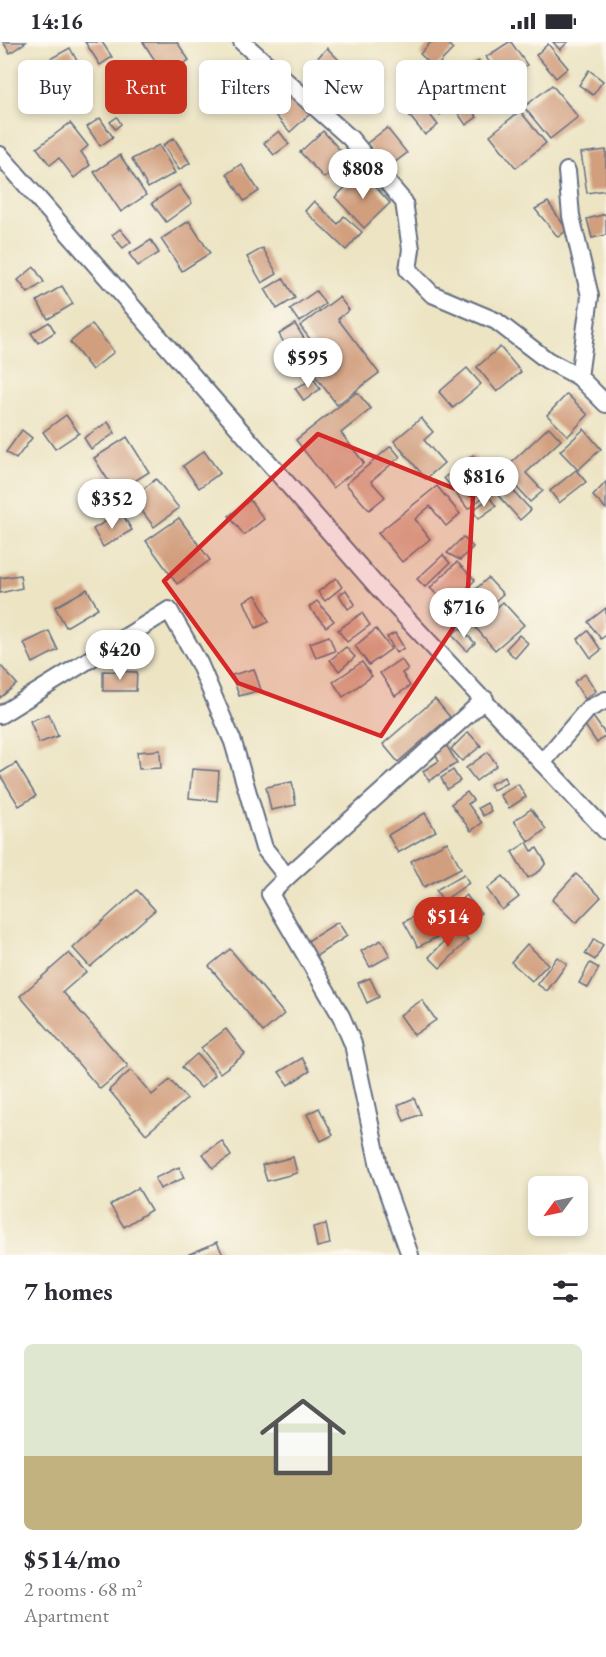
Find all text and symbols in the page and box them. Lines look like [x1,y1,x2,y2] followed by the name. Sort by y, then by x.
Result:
[30,7,83,36] text: 14:16
[18,60,93,114] chip: Buy
[105,60,187,114] chip: Rent
[199,60,291,114] chip: Filters
[303,60,384,114] chip: New
[396,60,527,114] chip: Apartment
[327,149,399,200] pin: $808
[343,155,383,181] text: $808
[272,338,344,389] pin: $595
[288,344,328,370] text: $595
[448,457,520,508] pin: $816
[464,463,504,489] text: $816
[76,479,148,530] pin: $352
[92,485,132,511] text: $352
[428,588,500,639] pin: $716
[444,594,484,620] text: $716
[84,630,156,681] pin: $420
[100,636,140,662] text: $420
[412,897,484,948] pin: $514
[428,903,468,929] text: $514
[528,1176,588,1236] north arrow
[528,1176,588,1236] map controls
[24,1274,113,1308] text: 7 homes
[549,1275,582,1308] icon: filters
[249,1383,357,1491] icon: home
[24,1542,120,1576] text: $514/mo
[24,1576,143,1602] text: 2 rooms · 68 m²
[24,1602,109,1628] text: Apartment

